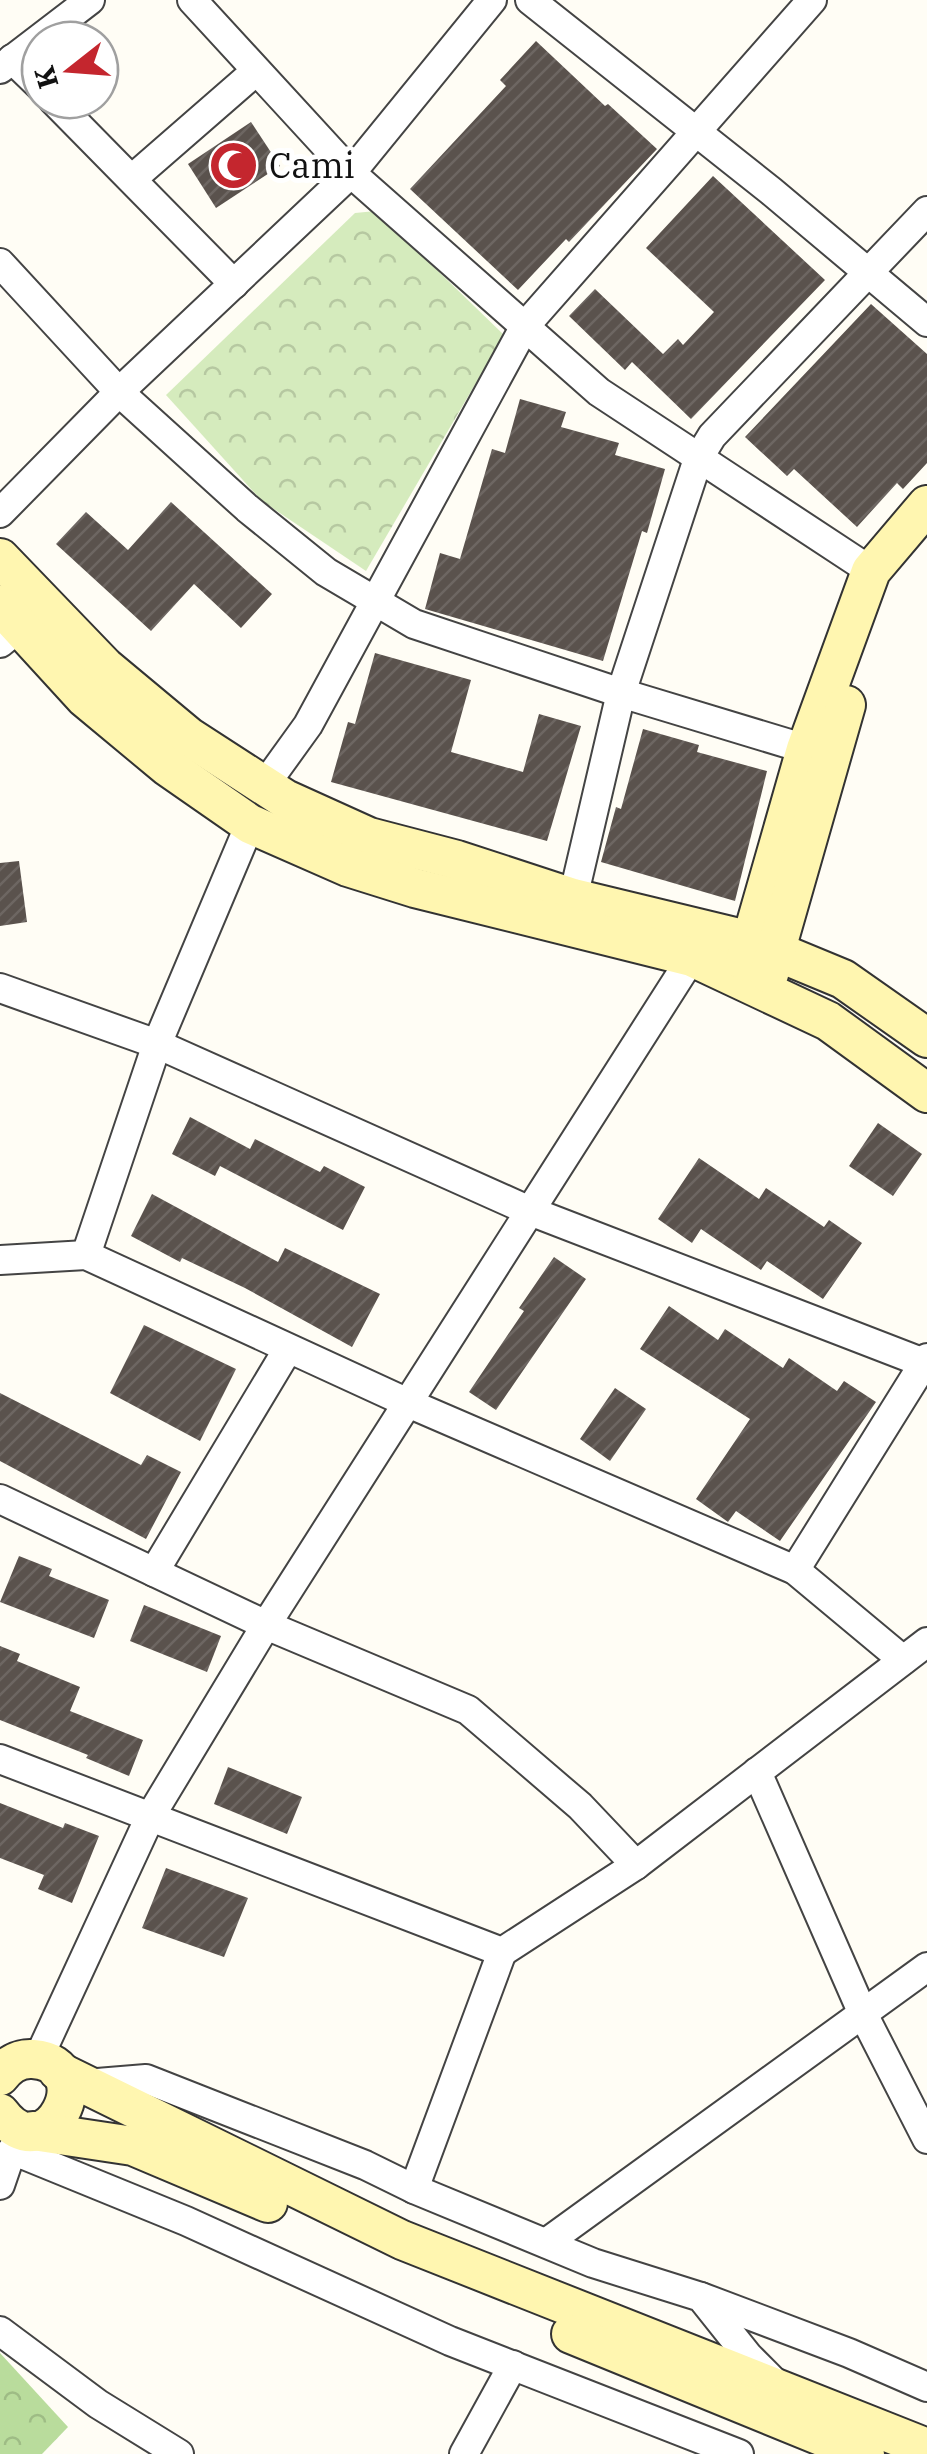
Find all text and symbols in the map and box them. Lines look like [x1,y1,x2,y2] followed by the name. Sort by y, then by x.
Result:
[20,20,120,120] north arrow
[25,61,66,93] text: K
[208,139,260,191] mosque icon: Cami
[269,142,355,188] place label: Cami

